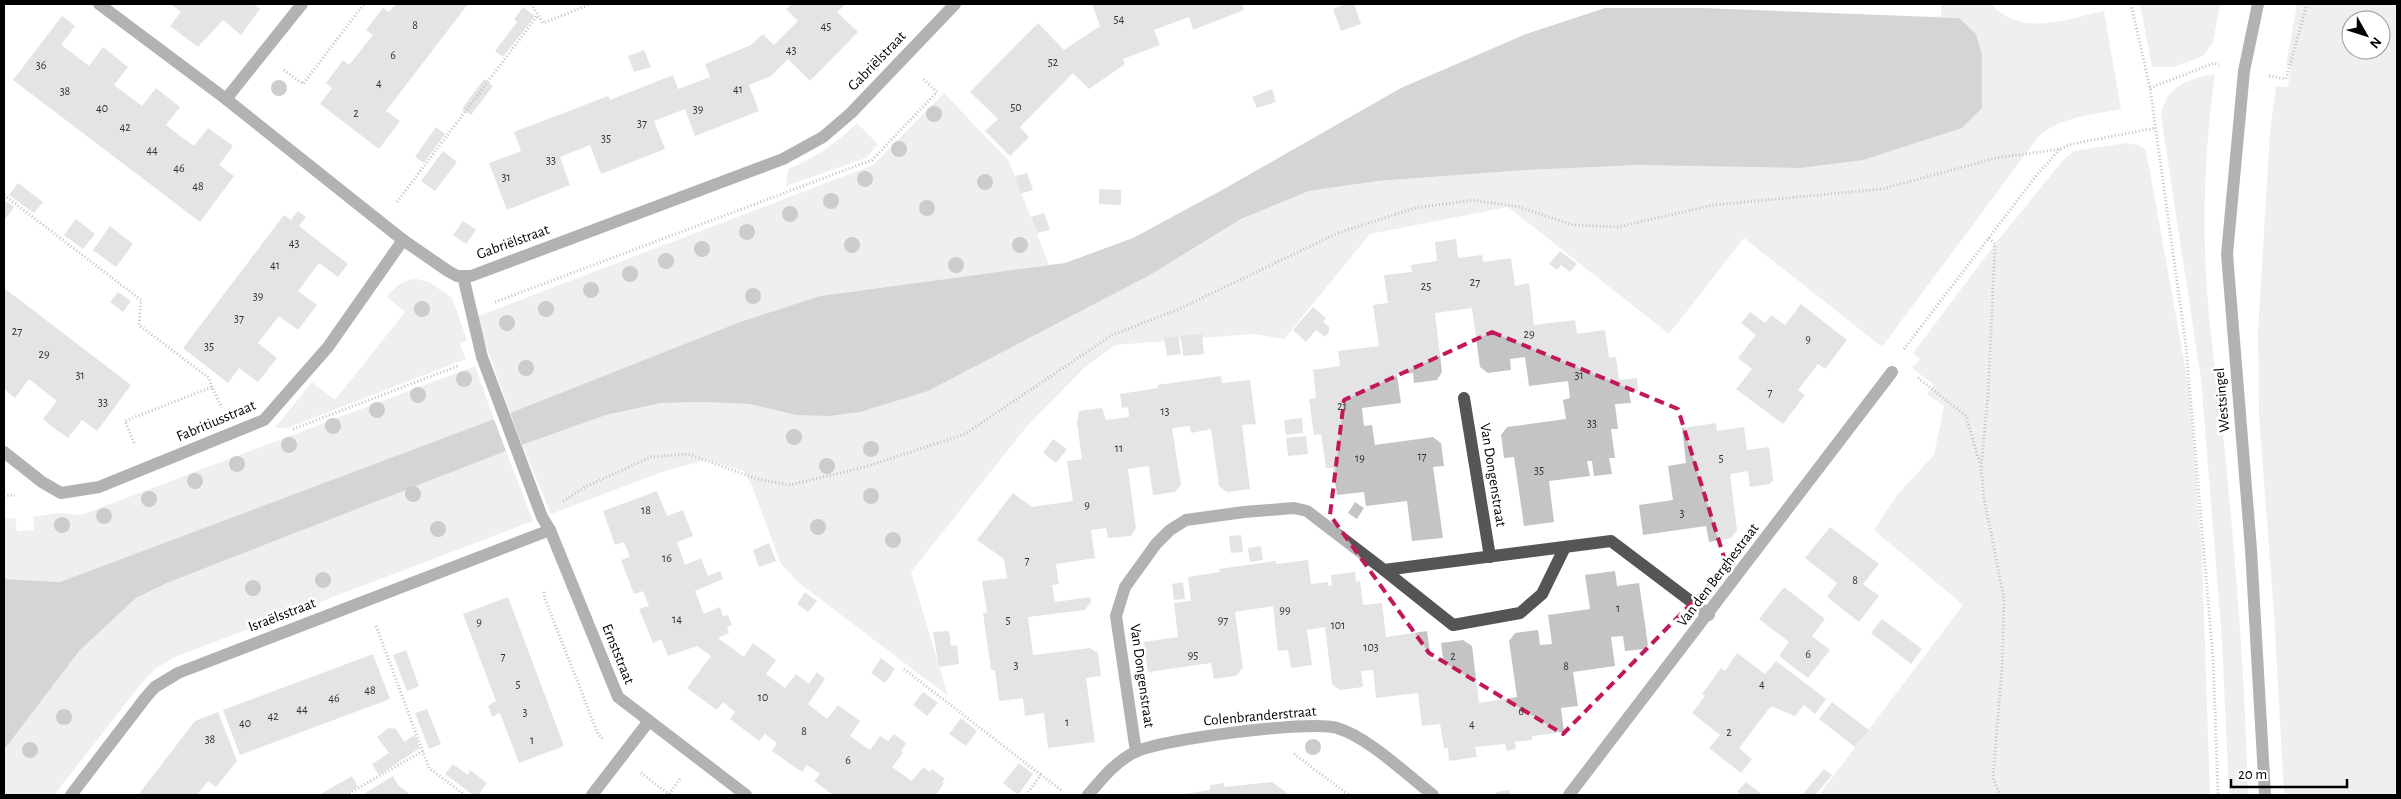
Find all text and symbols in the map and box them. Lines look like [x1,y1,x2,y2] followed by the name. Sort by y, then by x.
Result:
[2341,10,2391,60] north arrow
[1114,13,1125,25] house number: 54
[412,19,418,31] house number: 8
[821,20,831,32] house number: 45
[845,28,909,94] street label: Gabriëlstraat
[2367,34,2384,51] text: N
[786,44,796,56] house number: 43
[390,49,396,61] house number: 6
[1048,56,1059,68] house number: 52
[36,59,47,71] house number: 36
[376,77,382,89] house number: 4
[733,83,743,95] house number: 41
[60,85,71,97] house number: 38
[1010,101,1022,113] house number: 50
[96,102,108,114] house number: 40
[693,103,704,115] house number: 39
[353,107,359,119] house number: 2
[637,117,647,129] house number: 37
[119,121,131,133] house number: 42
[601,132,611,144] house number: 35
[146,144,158,156] house number: 44
[546,154,556,166] house number: 33
[173,162,185,174] house number: 46
[501,171,511,183] house number: 31
[192,180,204,192] house number: 48
[475,222,552,262] street label: Gabriëlstraat
[289,237,299,249] house number: 43
[270,259,280,271] house number: 41
[1470,276,1480,288] house number: 27
[1421,280,1431,292] house number: 25
[253,290,264,302] house number: 39
[234,312,244,324] house number: 37
[12,325,22,337] house number: 27
[1523,328,1535,340] house number: 29
[1805,333,1811,345] house number: 9
[204,340,214,352] house number: 35
[38,348,50,360] house number: 29
[2212,367,2232,433] street label: Westsingel
[75,369,85,381] house number: 31
[1574,369,1584,381] house number: 31
[1767,386,1773,398] house number: 7
[98,396,108,408] house number: 33
[174,398,258,444] street label: Fabritiusstraat
[1337,400,1347,412] house number: 21
[1160,405,1170,417] house number: 13
[1587,417,1597,429] house number: 33
[1477,422,1509,528] street label: Van Dongenstraat
[1115,442,1123,454] house number: 11
[1417,450,1427,462] house number: 17
[1355,452,1365,464] house number: 19
[1718,452,1724,464] house number: 5
[1534,464,1544,476] house number: 35
[1084,499,1090,511] house number: 9
[641,504,651,516] house number: 18
[1680,507,1685,519] house number: 3
[1674,520,1762,629] street label: Van den Berghestraat
[662,552,672,564] house number: 16
[1024,554,1030,566] house number: 7
[1852,574,1858,586] house number: 8
[246,595,318,635] street label: Israëlsstraat
[1616,602,1620,614] house number: 1
[1279,604,1291,616] house number: 99
[672,613,682,625] house number: 14
[1005,614,1011,626] house number: 5
[1218,614,1228,626] house number: 97
[476,616,482,628] house number: 9
[1331,619,1345,631] house number: 101
[599,622,637,687] street label: Ernststraat
[1127,623,1157,729] street label: Van Dongenstraat
[1363,641,1379,653] house number: 103
[1805,648,1811,660] house number: 6
[1188,649,1198,661] house number: 95
[500,650,506,662] house number: 7
[1450,650,1456,662] house number: 2
[1014,659,1019,671] house number: 3
[1563,660,1569,672] house number: 8
[515,678,521,690] house number: 5
[1759,678,1765,690] house number: 4
[364,684,376,696] house number: 48
[758,691,768,703] house number: 10
[328,692,340,704] house number: 46
[296,703,308,715] house number: 44
[1203,704,1317,728] street label: Colenbranderstraat
[1518,705,1524,717] house number: 6
[523,706,528,718] house number: 3
[267,710,279,722] house number: 42
[1065,716,1069,728] house number: 1
[239,717,251,729] house number: 40
[1469,718,1475,730] house number: 4
[801,725,807,737] house number: 8
[1726,726,1732,738] house number: 2
[205,733,216,745] house number: 38
[530,734,534,746] house number: 1
[845,754,851,766] house number: 6
[2231,756,2347,788] scale bar
[2238,767,2267,782] text: 20 m

